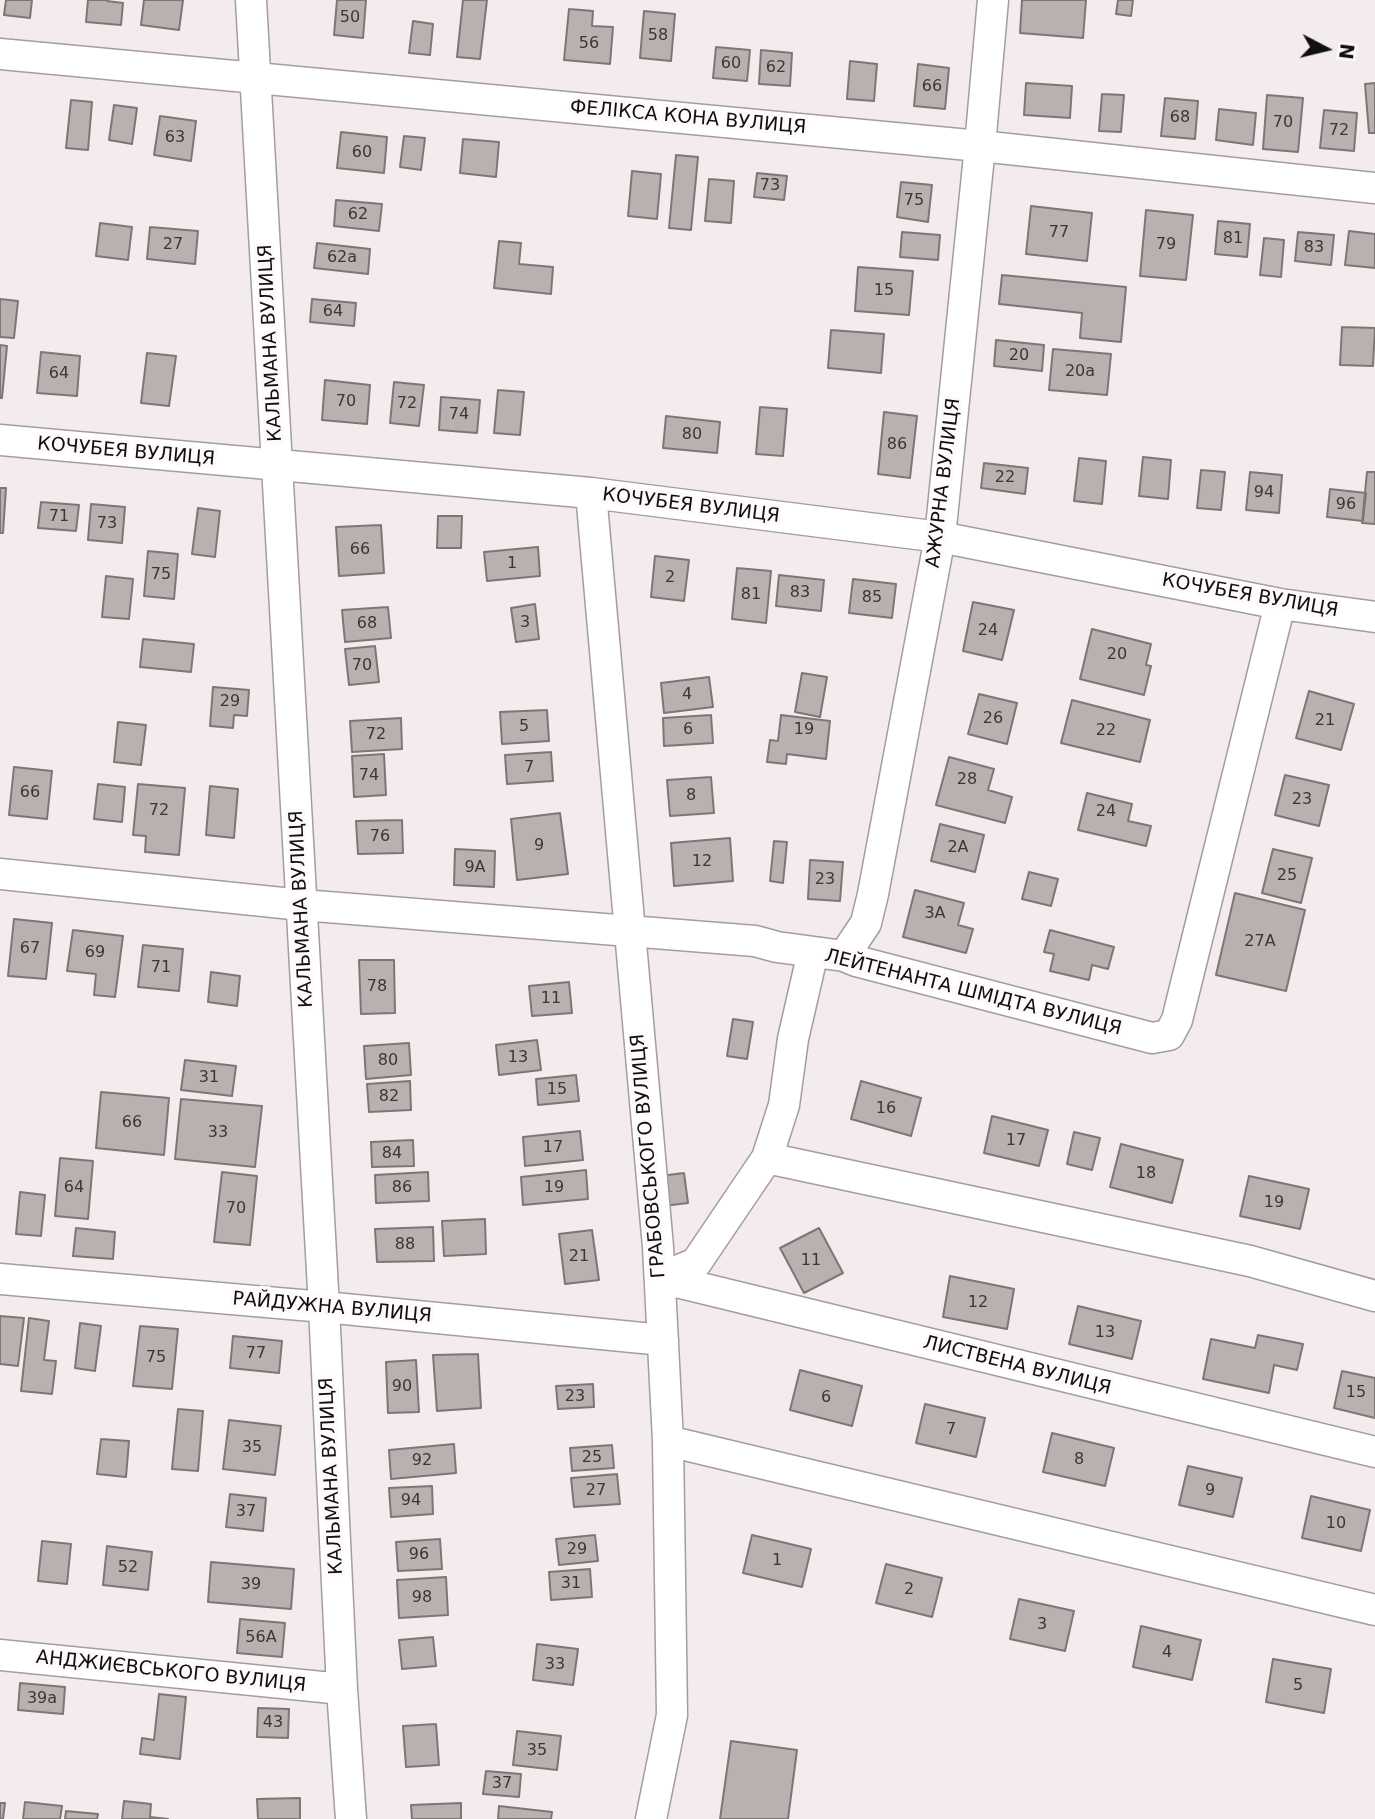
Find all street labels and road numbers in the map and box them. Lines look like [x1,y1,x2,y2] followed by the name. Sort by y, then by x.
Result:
[569,96,807,140] street label: ФЕЛІКСА КОНА ВУЛИЦЯ
[254,244,288,442] street label: КАЛЬМАНА ВУЛИЦЯ
[922,397,966,569] street label: АЖУРНА ВУЛИЦЯ
[36,433,216,471] street label: КОЧУБЕЯ ВУЛИЦЯ
[601,484,781,528] street label: КОЧУБЕЯ ВУЛИЦЯ
[1160,569,1340,623] street label: КОЧУБЕЯ ВУЛИЦЯ
[285,810,319,1008] street label: КАЛЬМАНА ВУЛИЦЯ
[822,945,1124,1041] street label: ЛЕЙТЕНАНТА ШМІДТА ВУЛИЦЯ
[627,1033,671,1279] street label: ГРАБОВСЬКОГО ВУЛИЦЯ
[231,1288,433,1328] street label: РАЙДУЖНА ВУЛИЦЯ
[921,1332,1113,1400] street label: ЛИСТВЕНА ВУЛИЦЯ
[315,1377,349,1575] street label: КАЛЬМАНА ВУЛИЦЯ
[35,1646,307,1698] street label: АНДЖИЄВСЬКОГО ВУЛИЦЯ

